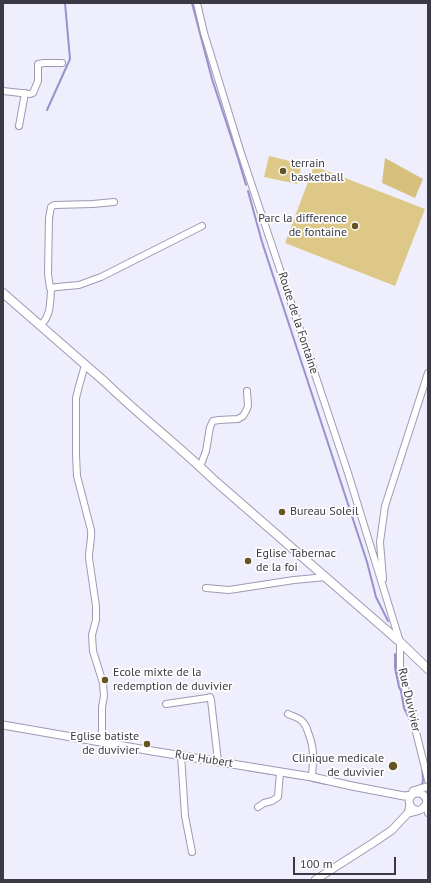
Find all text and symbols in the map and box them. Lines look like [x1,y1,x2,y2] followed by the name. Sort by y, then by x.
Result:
[291,157,344,185] place label: terrain basketball
[278,166,288,176] marker: terrain basketball
[258,212,347,240] place label: Parc la difference de fontaine
[350,221,360,231] marker: Parc la difference de fontaine
[275,270,321,376] street label: Route de la Fontaine
[290,505,358,519] place label: Bureau Soleil
[277,507,287,517] marker: Bureau Soleil
[256,547,336,575] place label: Eglise Tabernac de la foi
[243,556,253,566] marker: Eglise Tabernac de la foi
[113,666,232,694] place label: Ecole mixte de la redemption de duvivier
[395,667,423,733] street label: Rue Duvivier
[100,675,110,685] marker: Ecole mixte de la redemption de duvivier
[70,730,139,758] place label: Eglise batiste de duvivier
[142,739,152,749] marker: Eglise batiste de duvivier
[174,747,234,771] street label: Rue Hubert
[292,752,384,780] place label: Clinique medicale de duvivier
[387,760,399,772] marker: Clinique medicale de duvivier
[295,849,398,875] scale bar
[300,856,333,871] text: 100 m

